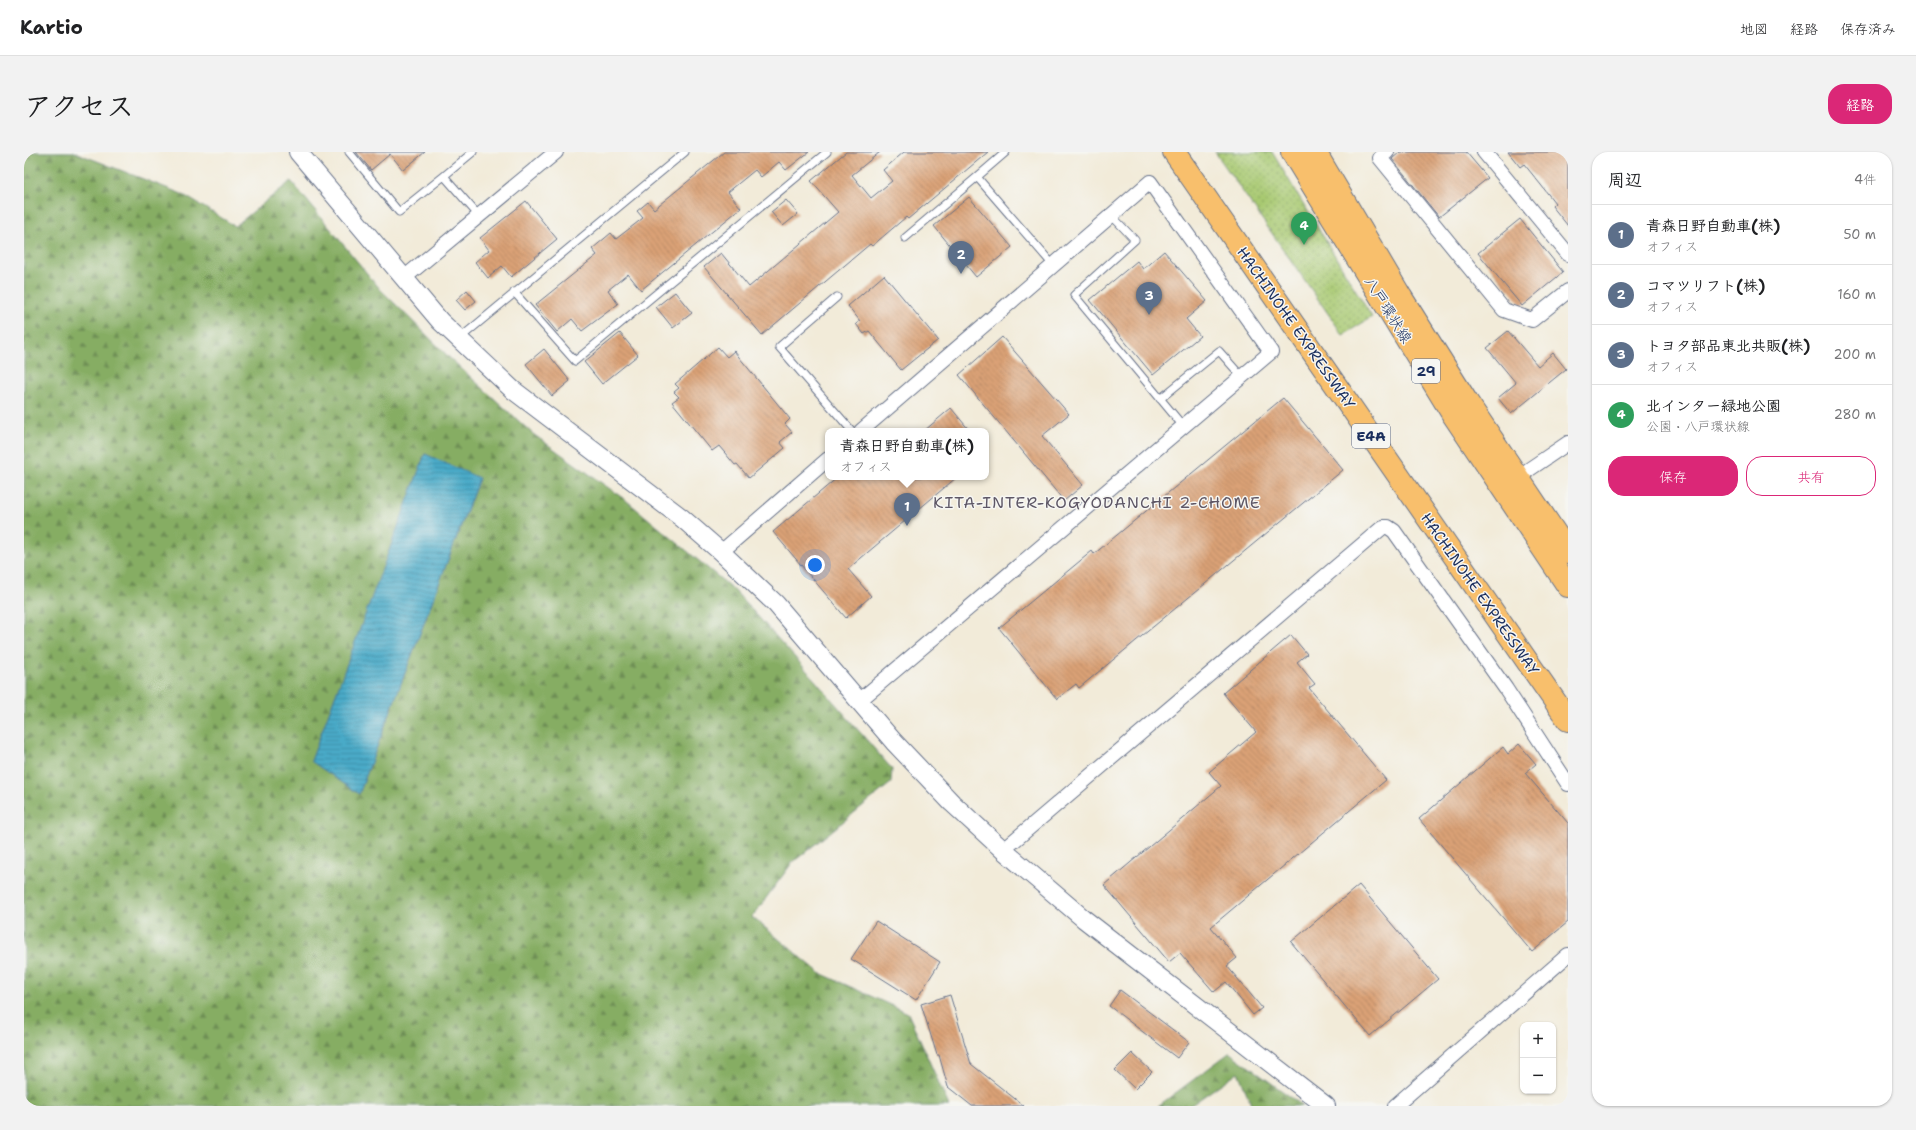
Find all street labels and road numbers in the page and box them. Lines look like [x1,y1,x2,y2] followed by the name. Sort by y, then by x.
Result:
[1232,243,1360,413] street label: HACHINOHE EXPRESSWAY
[1360,273,1416,347] street label: 八戸環状線
[1412,359,1440,383] road number: 29
[1352,424,1390,448] road number: E4A
[1416,509,1544,679] street label: HACHINOHE EXPRESSWAY

